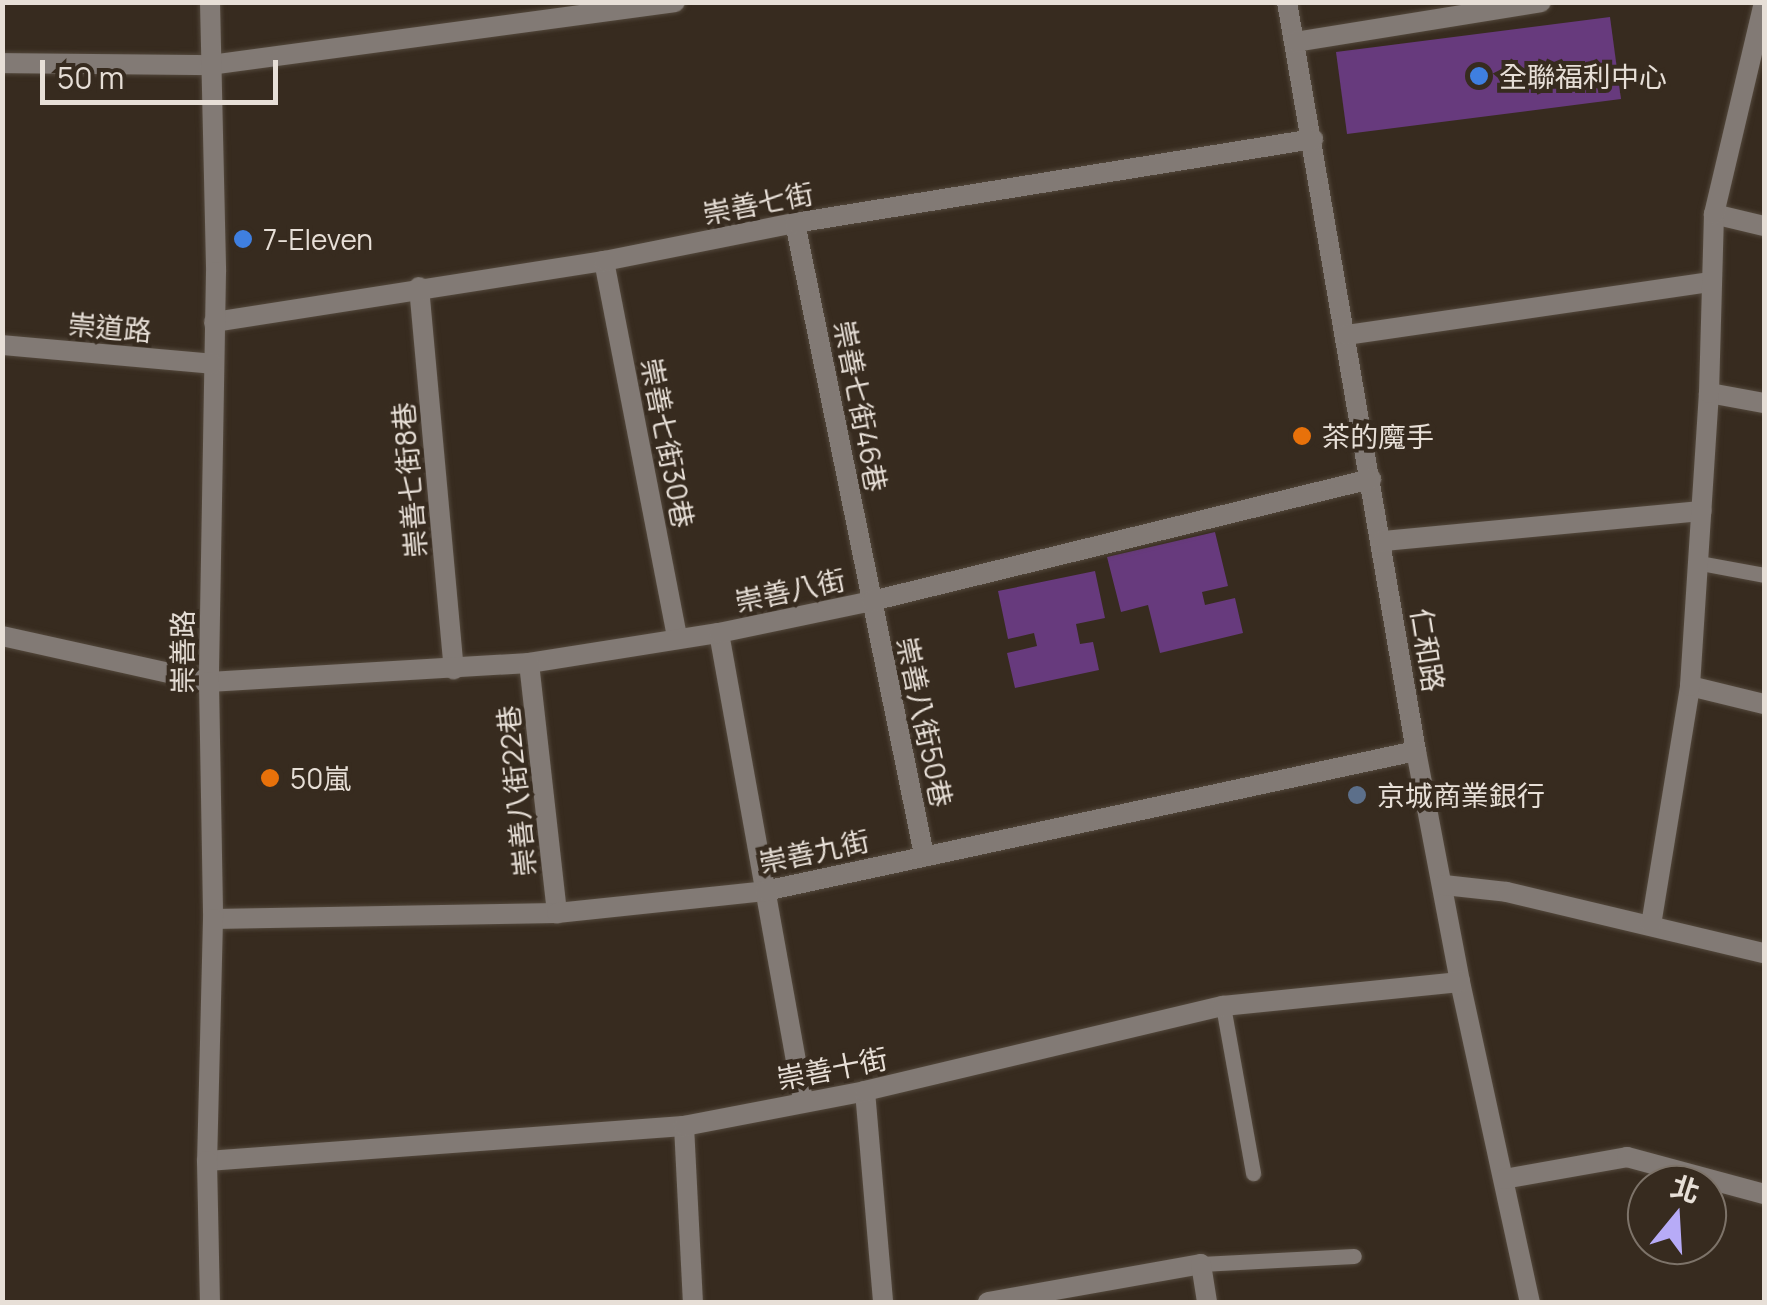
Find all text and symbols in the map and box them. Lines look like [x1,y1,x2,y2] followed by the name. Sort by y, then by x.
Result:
[45,40,282,102] scale bar
[57,57,124,98] text: 50 m
[1499,59,1667,93] place label: 全聯福利中心
[1468,65,1490,87] marker: 全聯福利中心
[700,176,816,230] street label: 崇善七街
[263,222,373,256] place label: 7-Eleven
[232,228,254,250] marker: 7-Eleven
[67,307,153,347] street label: 崇道路
[828,317,894,495] street label: 崇善七街46巷
[635,355,701,531] street label: 崇善七街30巷
[385,401,433,559] street label: 崇善七街8巷
[1322,419,1434,453] place label: 茶的魔手
[1291,425,1313,447] marker: 茶的魔手
[732,562,848,618] street label: 崇善八街
[1405,606,1451,694] street label: 仁和路
[165,610,199,694] street label: 崇善路
[891,634,959,810] street label: 崇善八街50巷
[490,704,542,878] street label: 崇善八街22巷
[290,761,351,795] place label: 50嵐
[259,767,281,789] marker: 50嵐
[1377,778,1545,812] place label: 京城商業銀行
[1346,784,1368,806] marker: 京城商業銀行
[756,823,872,879] street label: 崇善九街
[774,1041,890,1095] street label: 崇善十街
[1627,1165,1727,1265] north arrow
[1666,1166,1705,1211] text: 北

